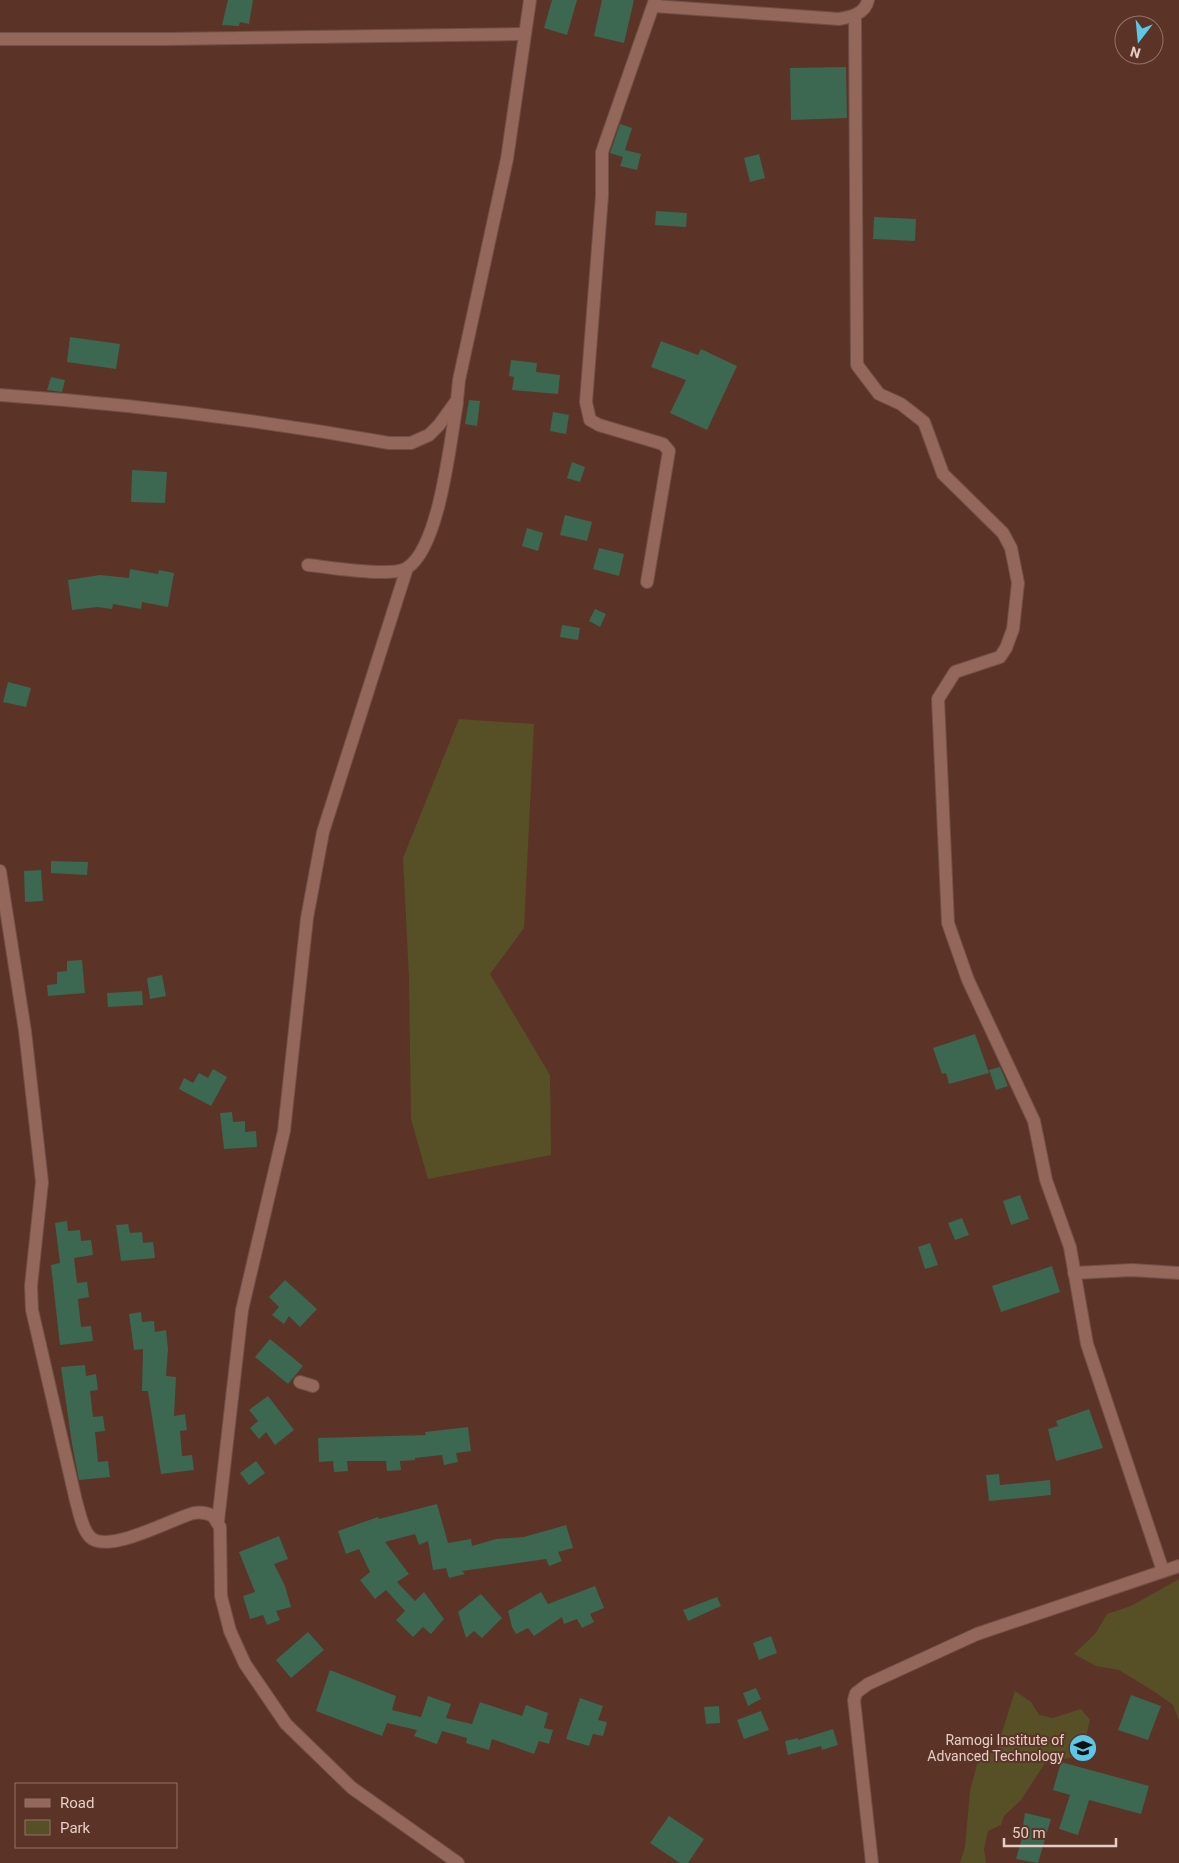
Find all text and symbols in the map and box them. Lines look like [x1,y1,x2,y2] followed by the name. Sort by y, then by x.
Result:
[1114,15,1164,65] north arrow
[1128,43,1142,62] text: N
[927,1732,1064,1764] place label: Ramogi Institute of Advanced Technology
[1068,1733,1098,1763] school or university icon: Ramogi Institute of Advanced Technology
[15,1783,178,1848] legend
[60,1794,94,1812] text: Road
[1004,1816,1116,1848] scale bar
[60,1819,91,1837] text: Park
[1012,1824,1046,1842] text: 50 m

